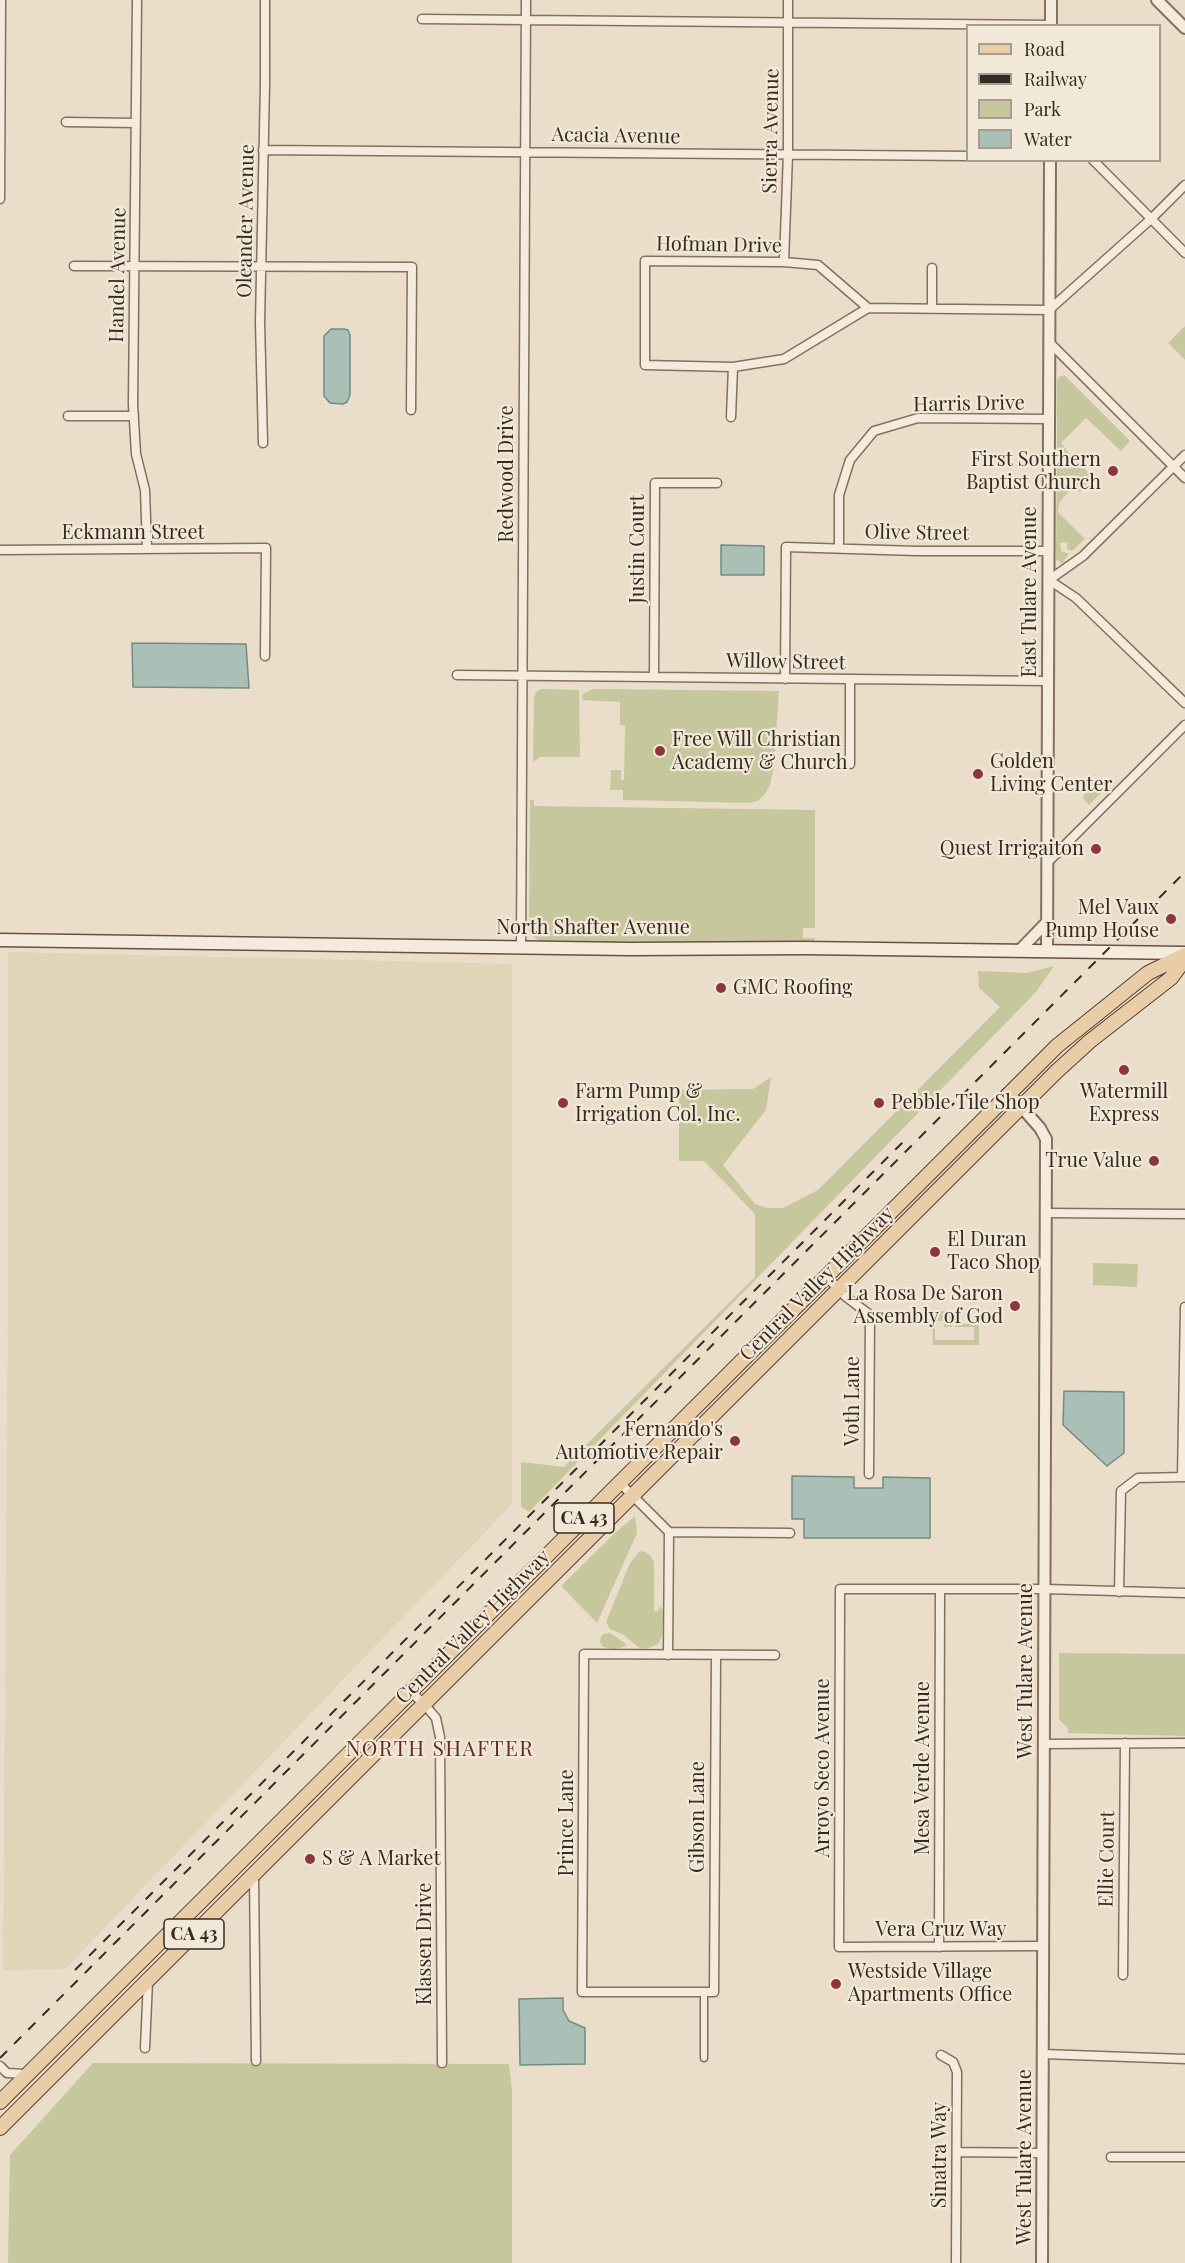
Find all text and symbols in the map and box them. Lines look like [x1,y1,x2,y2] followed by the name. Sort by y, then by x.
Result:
[966,24,1161,162] legend
[1024,37,1065,61] text: Road
[1024,67,1087,91] text: Railway
[758,68,784,194] street label: Sierra Avenue
[1024,97,1061,121] text: Park
[551,123,681,149] street label: Acacia Avenue
[1024,127,1072,151] text: Water
[233,144,259,298] street label: Oleander Avenue
[105,207,131,343] street label: Handel Avenue
[656,232,782,258] street label: Hofman Drive
[913,391,1025,417] street label: Harris Drive
[495,405,519,543] street label: Redwood Drive
[966,448,1101,495] place label: First Southern Baptist Church
[1106,464,1120,478] marker: First Southern Baptist Church
[626,495,650,603] street label: Justin Court
[1018,506,1042,678] street label: East Tulare Avenue
[864,520,970,546] street label: Olive Street
[61,521,205,545] street label: Eckmann Street
[726,649,846,675] street label: Willow Street
[672,728,847,775] place label: Free Will Christian Academy & Church
[653,744,667,758] marker: Free Will Christian Academy & Church
[990,750,1112,797] place label: Golden Living Center
[971,767,985,781] marker: Golden Living Center
[940,837,1084,861] place label: Quest Irrigaiton
[1089,842,1103,856] marker: Quest Irrigaiton
[1045,896,1159,943] place label: Mel Vaux Pump House
[1164,912,1178,926] marker: Mel Vaux Pump House
[496,916,690,940] street label: North Shafter Avenue
[733,976,853,1000] place label: GMC Roofing
[714,981,728,995] marker: GMC Roofing
[1117,1063,1131,1077] marker: Watermill Express
[575,1080,740,1127] place label: Farm Pump & Irrigation Col, Inc.
[1080,1080,1168,1127] place label: Watermill Express
[891,1091,1040,1115] place label: Pebble Tile Shop
[556,1096,570,1110] marker: Farm Pump & Irrigation Col, Inc.
[872,1096,886,1110] marker: Pebble Tile Shop
[1045,1149,1142,1173] place label: True Value
[1147,1154,1161,1168] marker: True Value
[735,1202,899,1366] street label: Central Valley Highway
[947,1228,1040,1275] place label: El Duran Taco Shop
[928,1245,942,1259] marker: El Duran Taco Shop
[847,1282,1003,1329] place label: La Rosa De Saron Assembly of God
[1008,1299,1022,1313] marker: La Rosa De Saron Assembly of God
[841,1356,865,1446] street label: Voth Lane
[556,1418,723,1465] place label: Fernando's Automotive Repair
[728,1434,742,1448] marker: Fernando's Automotive Repair
[554,1503,614,1533] road number: CA 43
[391,1545,555,1709] street label: Central Valley Highway
[1014,1583,1038,1759] street label: West Tulare Avenue
[811,1678,835,1858] street label: Arroyo Seco Avenue
[911,1681,935,1855] street label: Mesa Verde Avenue
[346,1736,534,1762] district label: NORTH SHAFTER
[686,1761,710,1873] street label: Gibson Lane
[555,1770,579,1876] street label: Prince Lane
[1094,1810,1120,1908] street label: Ellie Court
[322,1847,440,1871] place label: S & A Market
[303,1852,317,1866] marker: S & A Market
[413,1883,437,2005] street label: Klassen Drive
[875,1918,1007,1942] street label: Vera Cruz Way
[164,1919,224,1949] road number: CA 43
[848,1960,1012,2007] place label: Westside Village Apartments Office
[829,1977,843,1991] marker: Westside Village Apartments Office
[1013,2069,1037,2245] street label: West Tulare Avenue
[928,2102,952,2208] street label: Sinatra Way

